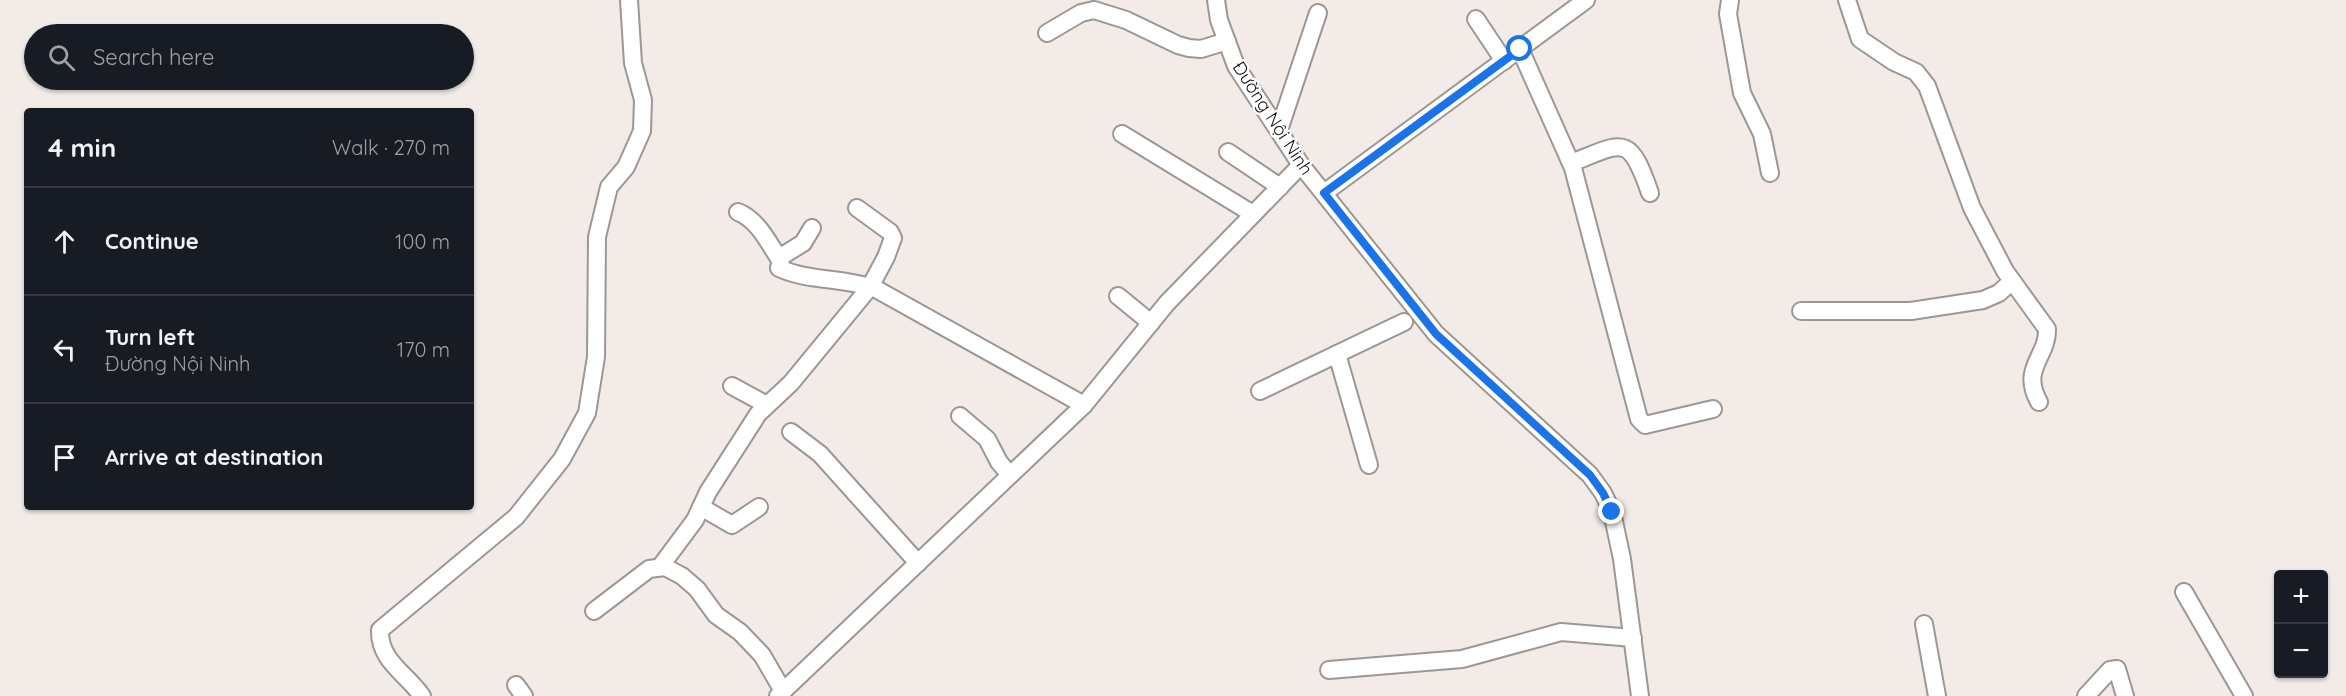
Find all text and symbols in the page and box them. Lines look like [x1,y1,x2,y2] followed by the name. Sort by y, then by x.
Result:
[24,24,474,90] search box
[1506,35,1532,61] route start
[45,41,78,74] icon: search
[93,43,214,71] text: Search here
[1228,57,1318,179] street label: Đường Nội Ninh
[48,131,116,164] text: 4 min
[332,135,450,160] text: Walk · 270 m
[48,225,81,258] icon: ahead
[105,227,199,255] text: Continue
[395,229,450,254] text: 100 m
[105,323,195,351] text: Turn left
[48,333,81,366] icon: left
[397,337,450,362] text: 170 m
[105,351,250,376] text: Đường Nội Ninh
[48,441,81,474] icon: arrive
[105,443,323,471] text: Arrive at destination
[1598,498,1624,524] route end
[2274,570,2328,678] map controls
[2274,570,2328,624] button: +
[2274,624,2328,678] button: −

